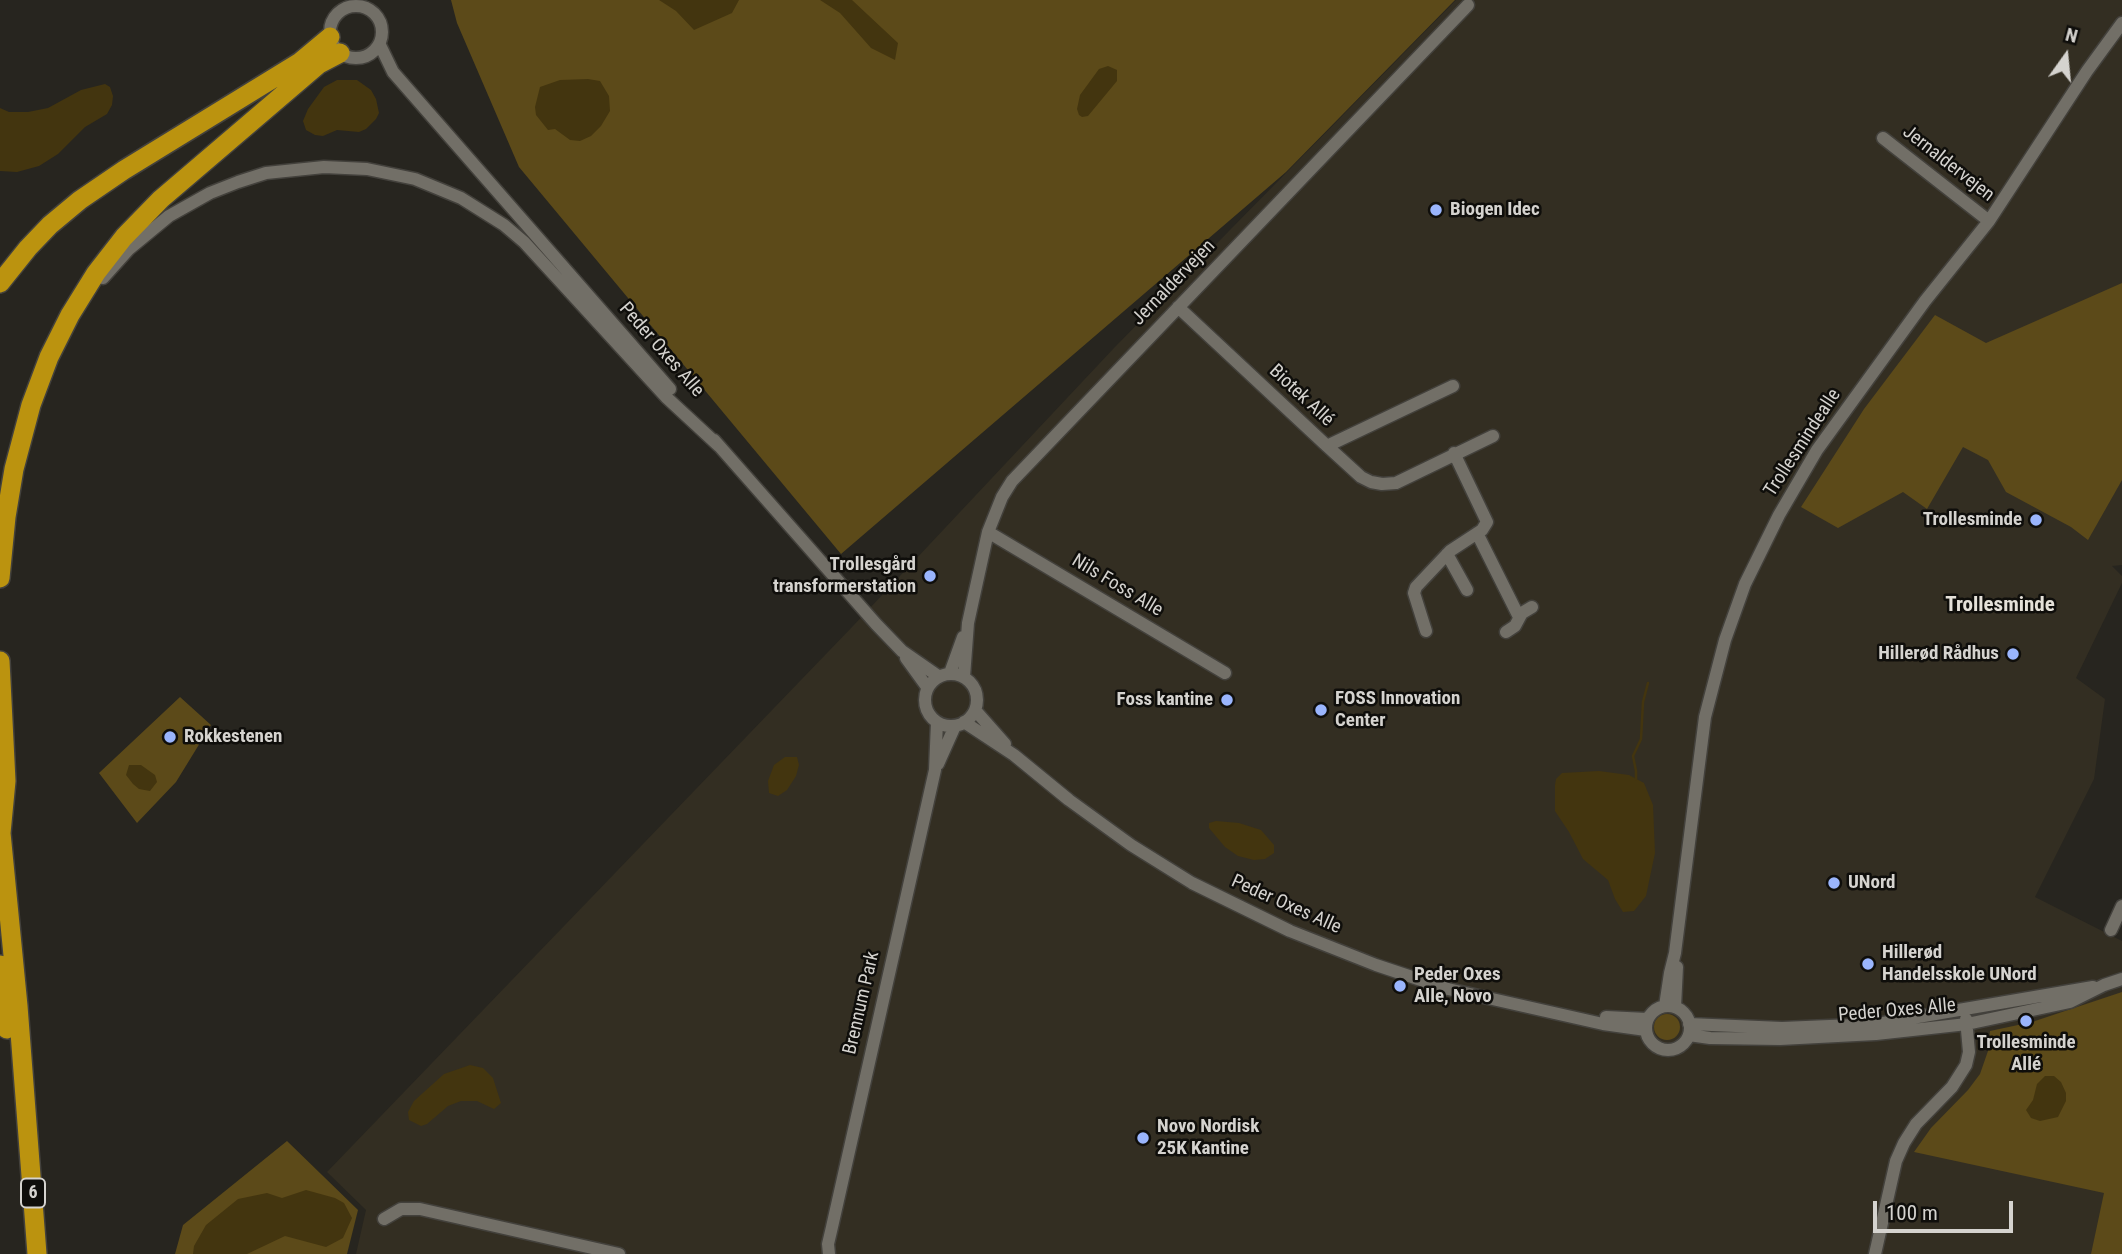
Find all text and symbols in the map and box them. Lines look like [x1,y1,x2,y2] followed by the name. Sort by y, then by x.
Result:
[2031,21,2101,91] north arrow
[2063,23,2080,48] text: N
[1898,121,1998,207] street label: Jernaldervejen
[1450,199,1540,221] place label: Biogen Idec
[1428,202,1444,218] marker: Biogen Idec
[1128,235,1220,331] street label: Jernaldervejen
[614,298,708,402] street label: Peder Oxes Alle
[1264,360,1338,432] street label: Biotek Allé
[1760,385,1846,501] street label: Trollesmindealle
[1923,509,2022,531] place label: Trollesminde
[2028,512,2044,528] marker: Trollesminde
[1067,550,1167,622] street label: Nils Foss Alle
[773,554,916,598] place label: Trollesgård transformerstation
[922,568,938,584] marker: Trollesgård transformerstation
[1945,593,2055,619] district label: Trollesminde
[1878,643,1999,665] place label: Hillerød Rådhus
[2005,646,2021,662] marker: Hillerød Rådhus
[1335,688,1460,732] place label: FOSS Innovation Center
[1117,689,1213,711] place label: Foss kantine
[1219,692,1235,708] marker: Foss kantine
[1313,702,1329,718] marker: FOSS Innovation Center
[184,726,282,748] place label: Rokkestenen
[162,729,178,745] marker: Rokkestenen
[1228,871,1344,939] street label: Peder Oxes Alle
[1848,872,1895,894] place label: UNord
[1826,875,1842,891] marker: UNord
[1882,942,2037,986] place label: Hillerød Handelsskole UNord
[839,949,885,1057] street label: Brennum Park
[1860,956,1876,972] marker: Hillerød Handelsskole UNord
[1414,964,1501,1008] place label: Peder Oxes Alle, Novo
[1392,978,1408,994] marker: Peder Oxes Alle, Novo
[1837,995,1957,1027] street label: Peder Oxes Alle
[2018,1013,2034,1029] marker: Trollesminde Allé
[1976,1032,2076,1076] place label: Trollesminde Allé
[1157,1116,1259,1160] place label: Novo Nordisk 25K Kantine
[1135,1130,1151,1146] marker: Novo Nordisk 25K Kantine
[21,1178,45,1208] road number: 6
[1877,1188,2017,1232] scale bar
[1886,1201,1938,1225] text: 100 m

